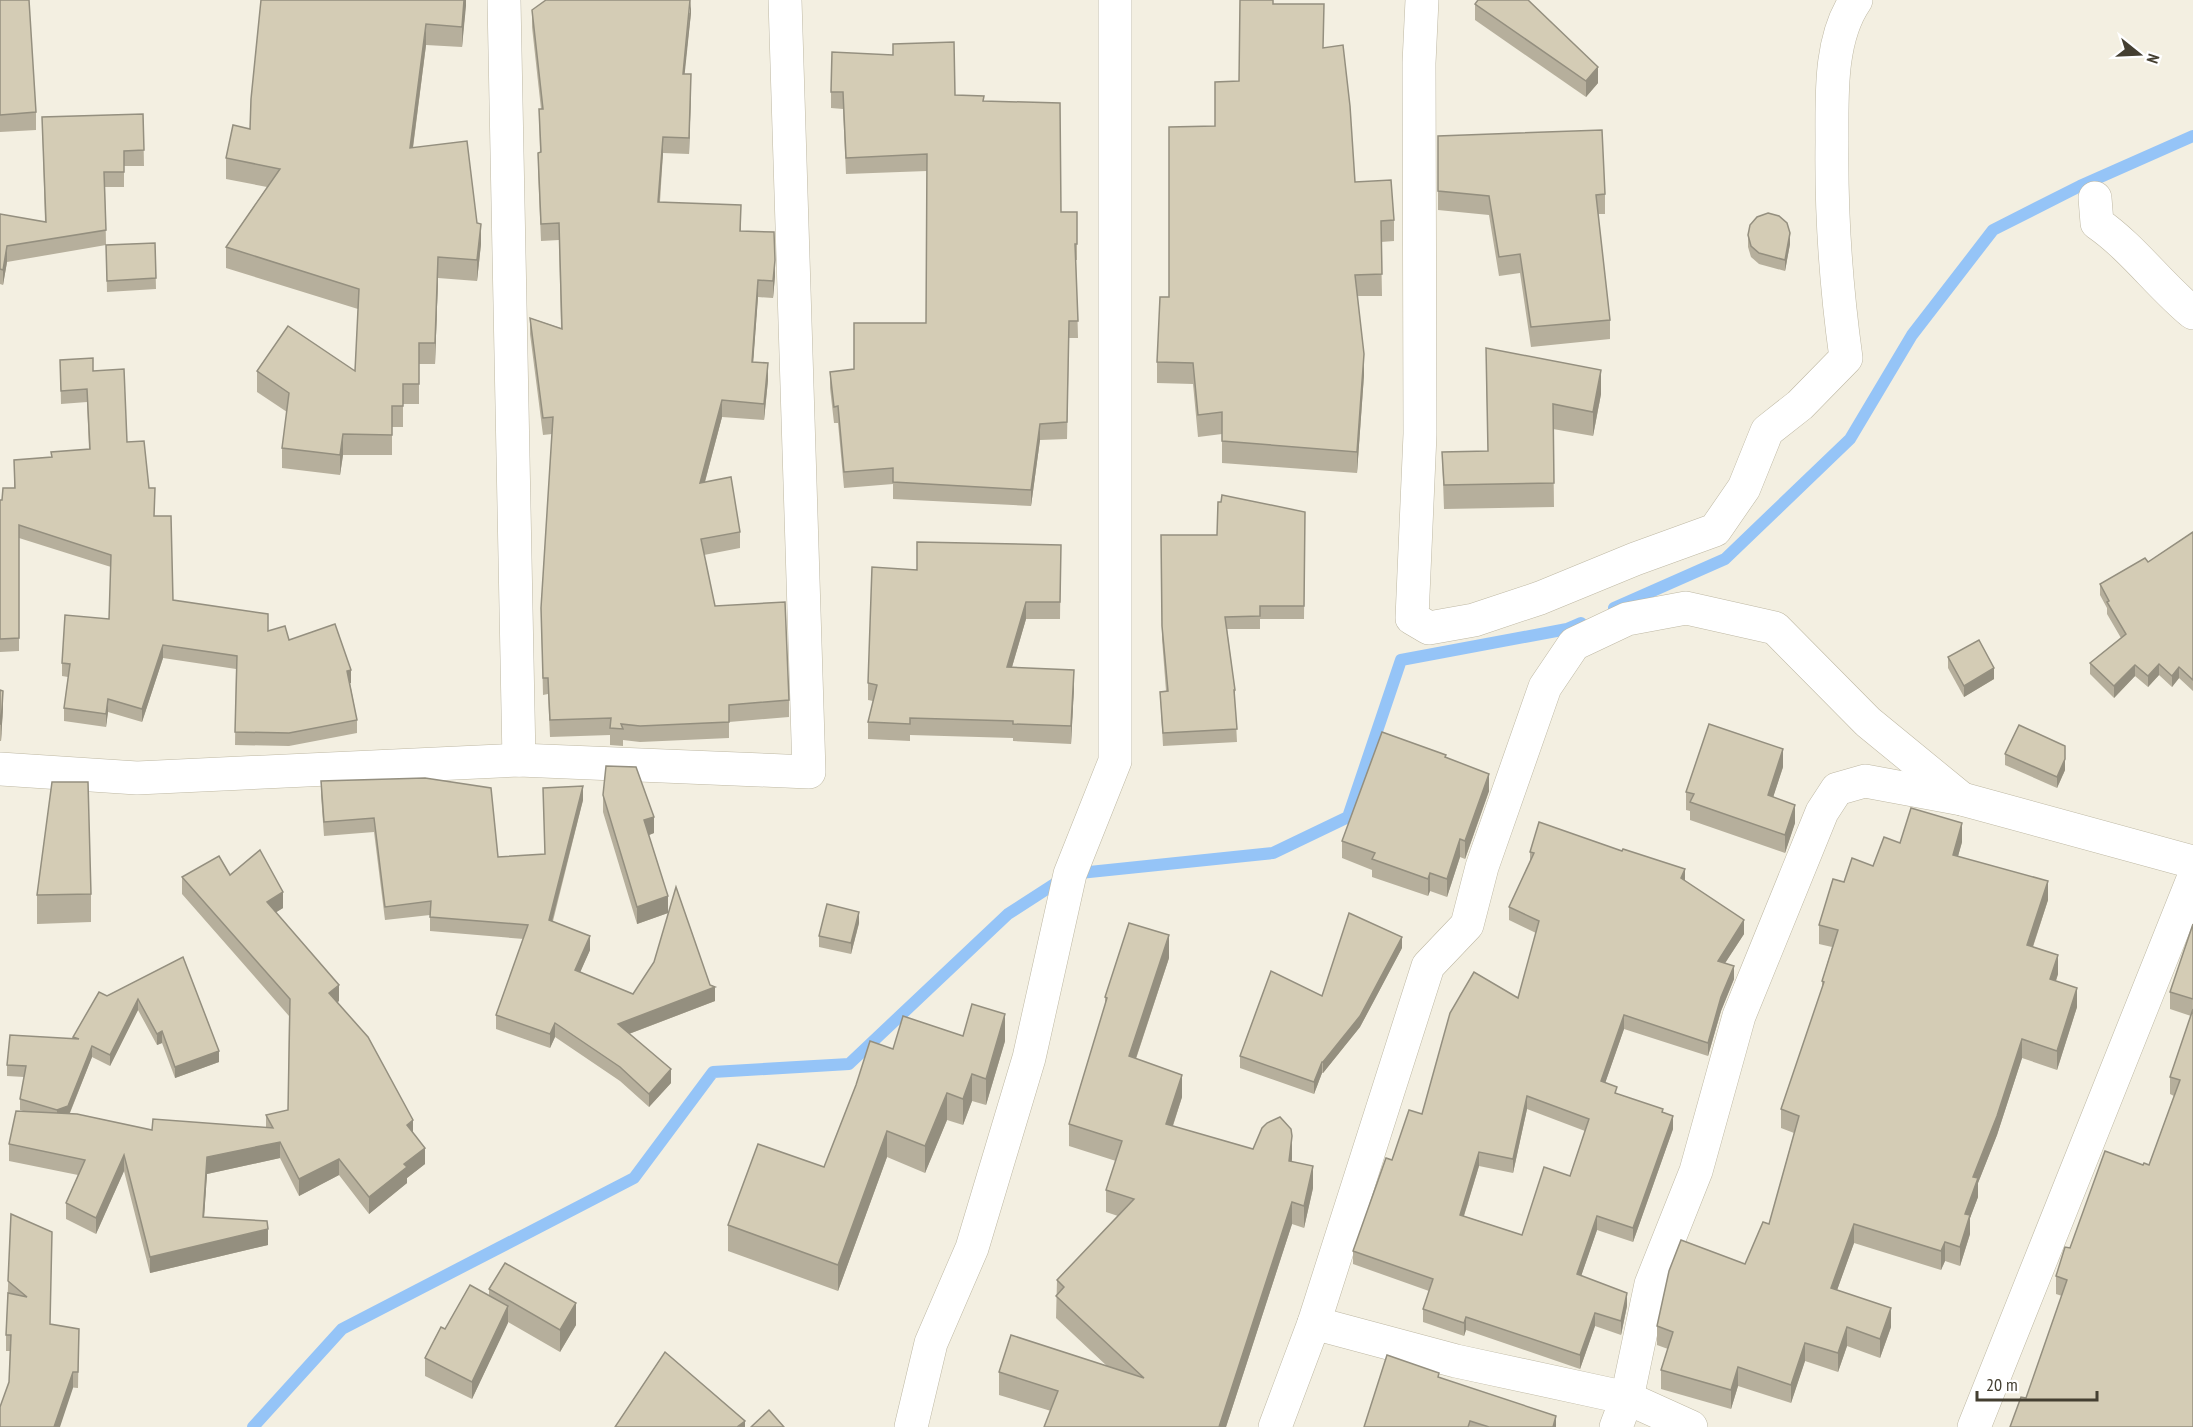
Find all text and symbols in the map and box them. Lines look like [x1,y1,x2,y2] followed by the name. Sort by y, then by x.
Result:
[2109,24,2169,84] north arrow
[2142,51,2164,66] text: N
[1977,1364,2097,1402] scale bar
[1986,1373,2018,1396] text: 20 m

